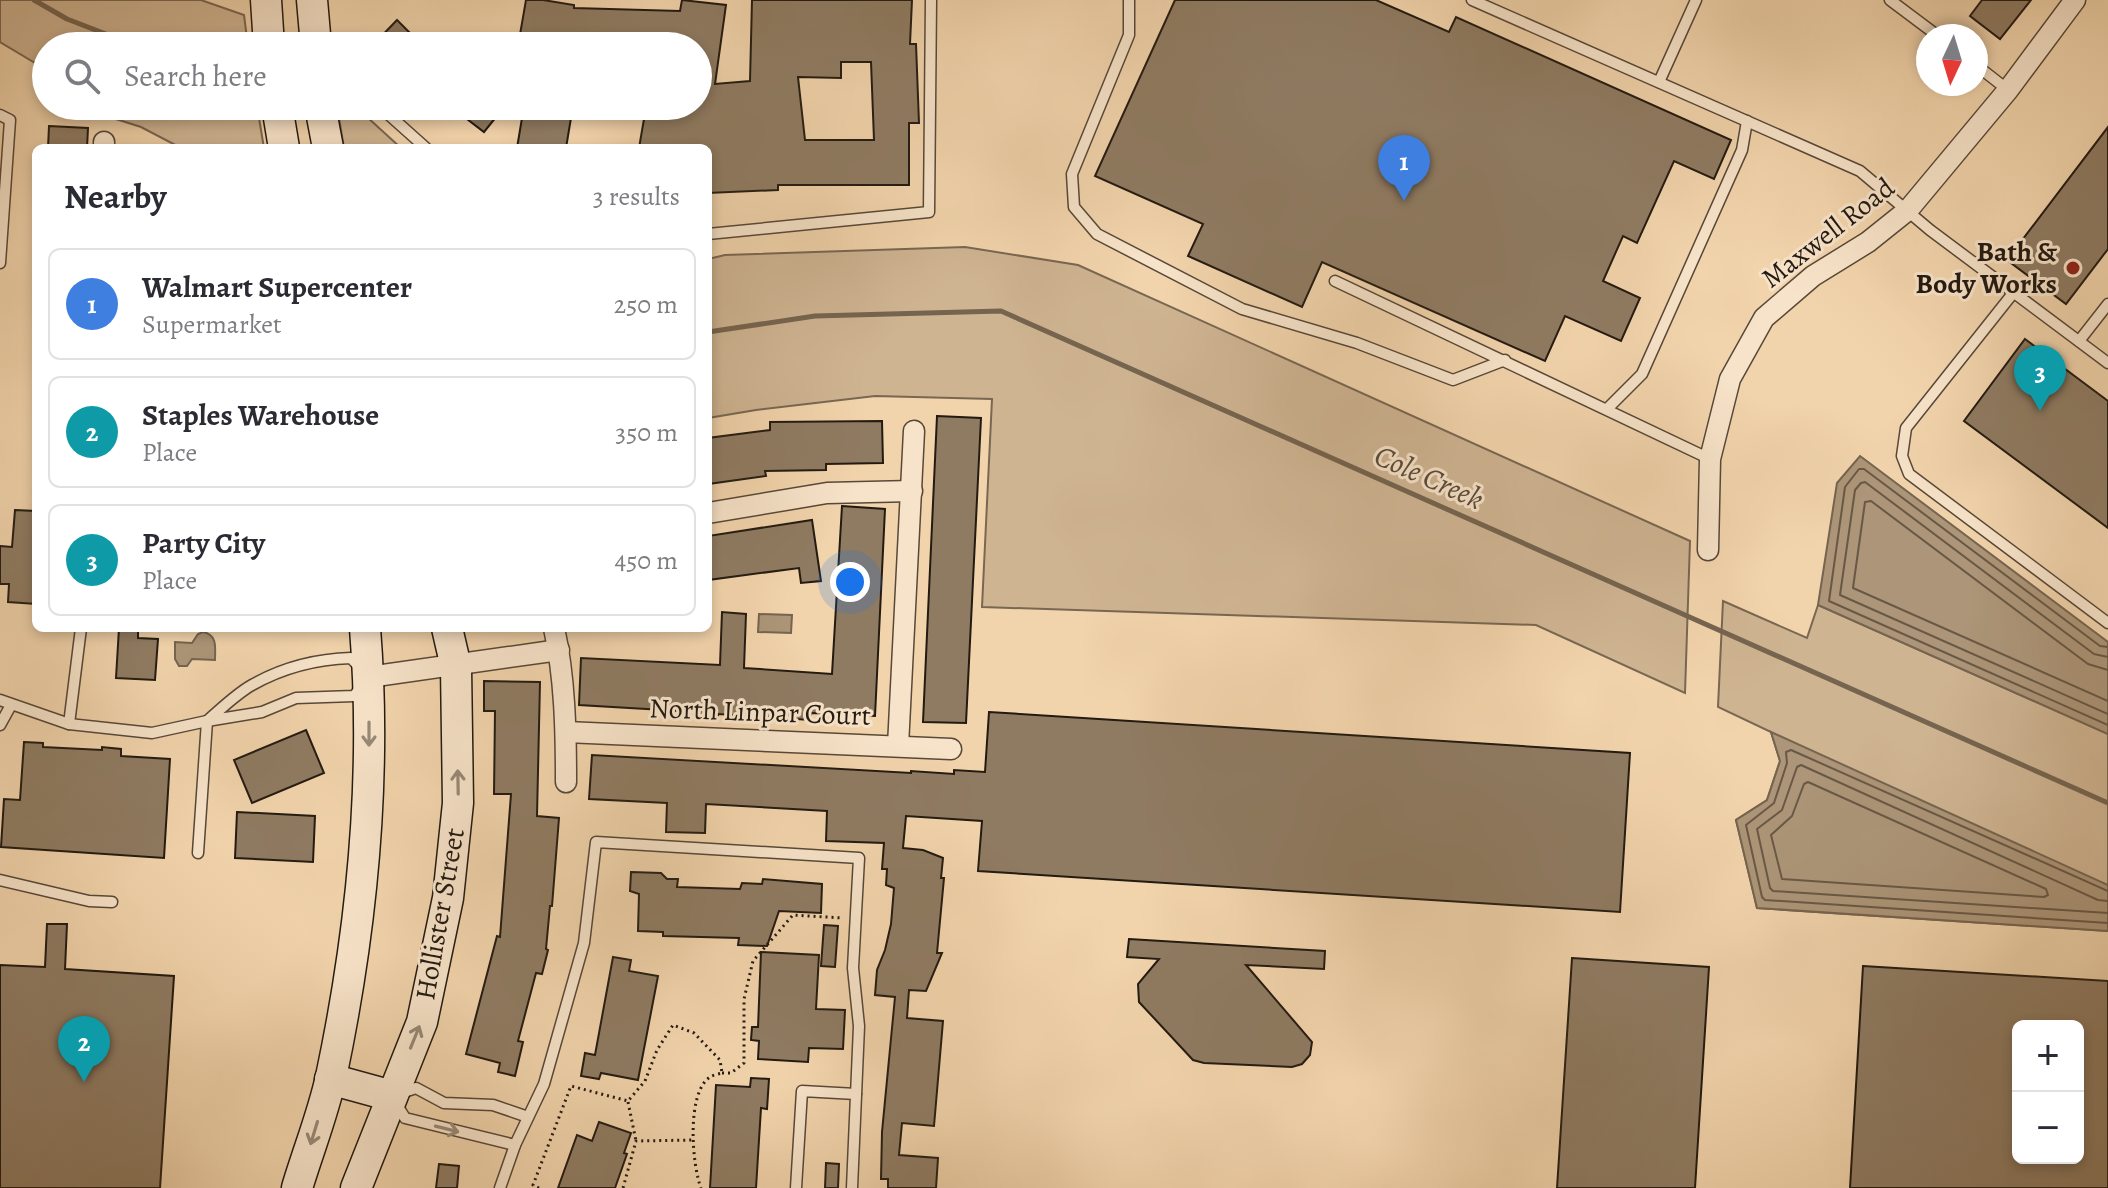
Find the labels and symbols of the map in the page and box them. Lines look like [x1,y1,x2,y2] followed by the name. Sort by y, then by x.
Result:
[1916,24,1988,96] north arrow
[1378,135,1430,201] pin: 1
[1754,168,1903,297] street label: Maxwell Road
[1916,233,2058,303] place label: Bath & Body Works
[2064,259,2082,277] marker: Bath & Body Works
[2014,345,2066,411] pin: 3
[1368,435,1490,519] water label: Cole Creek
[830,562,870,602] your location
[649,689,871,735] street label: North Linpar Court
[361,720,377,747] one-way arrow
[450,769,465,796] one-way arrow
[406,825,474,1003] street label: Hollister Street
[58,1016,110,1082] pin: 2
[409,1025,424,1050] one-way arrow
[306,1120,321,1146] one-way arrow
[434,1122,460,1137] one-way arrow

